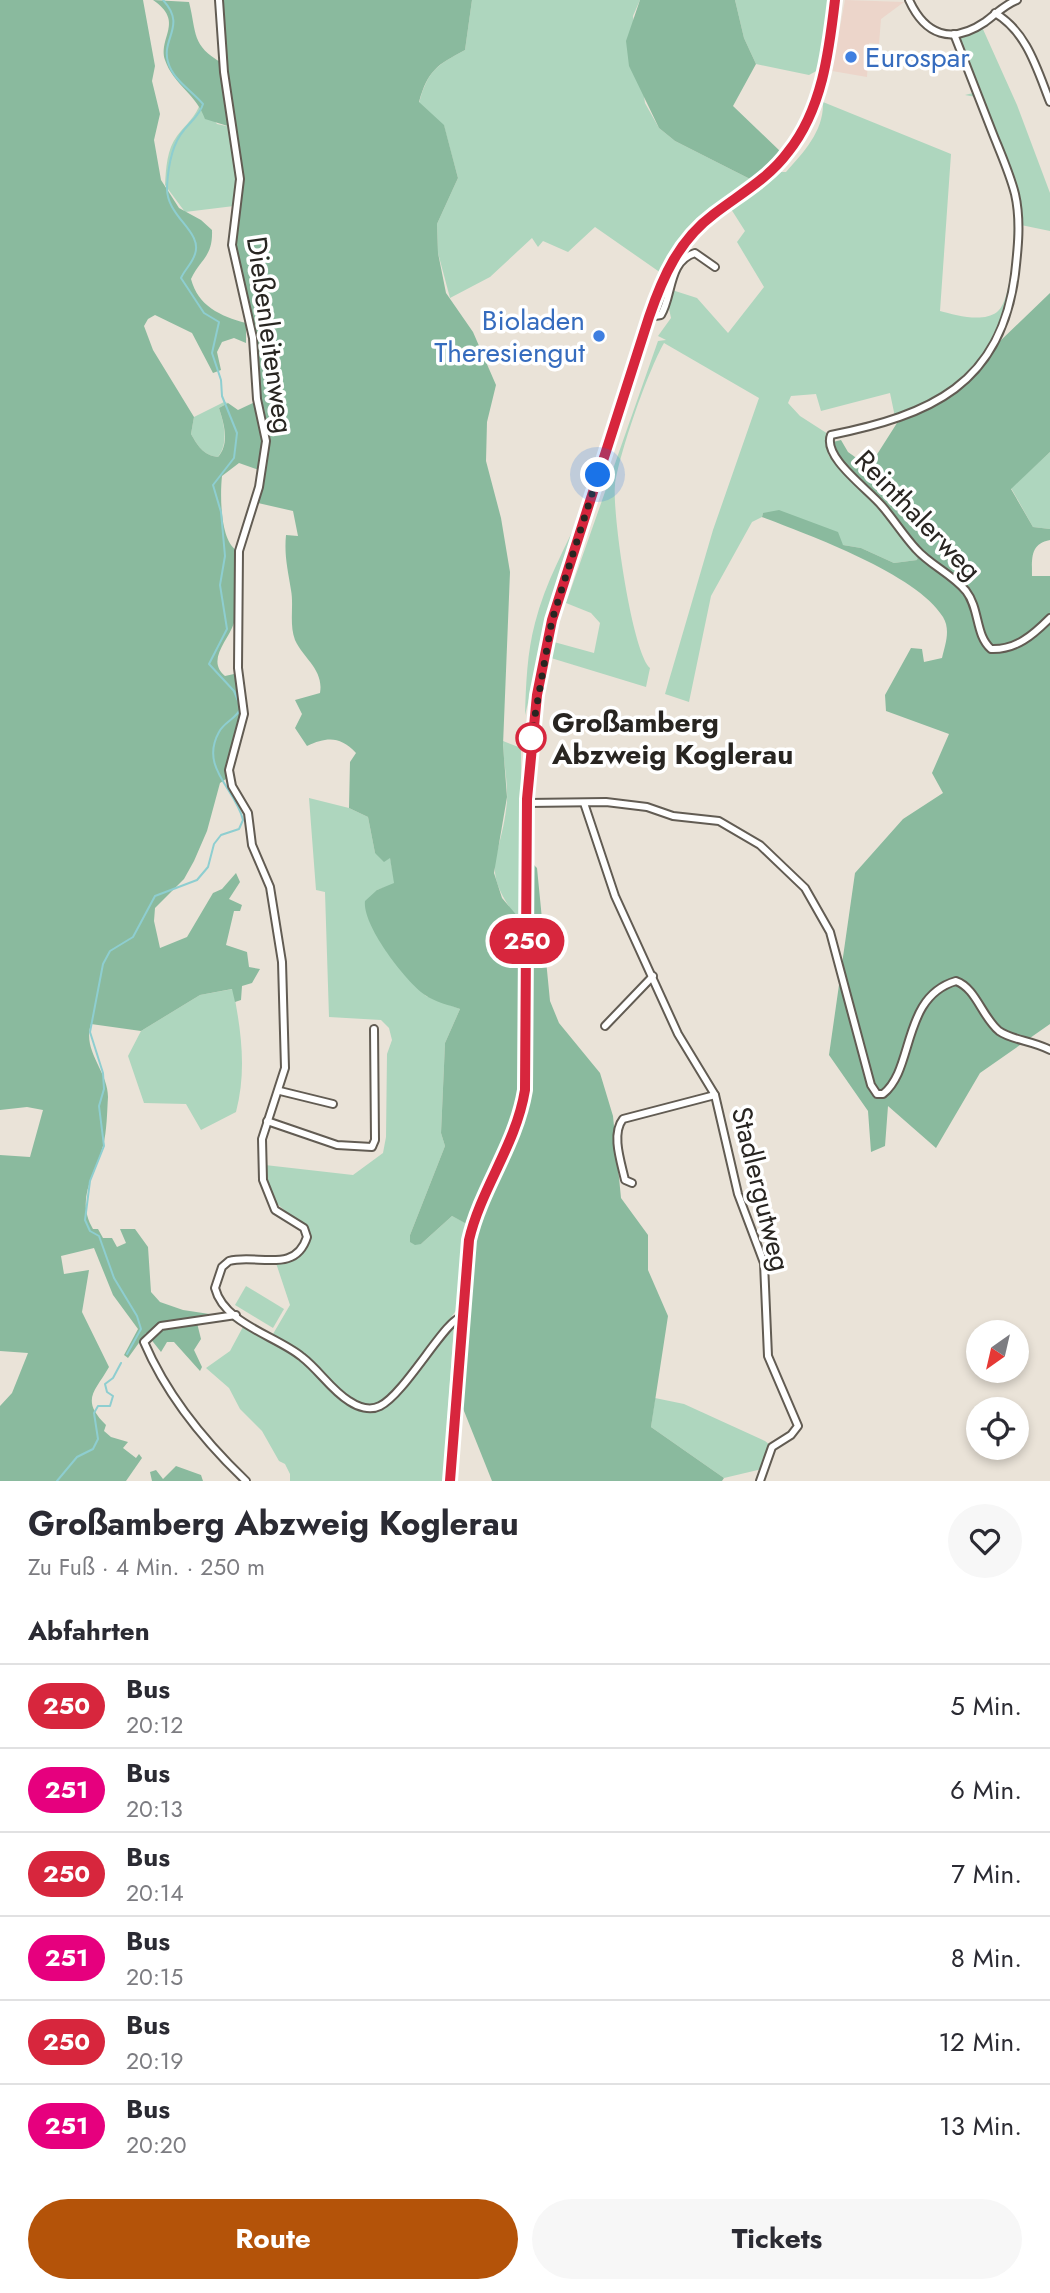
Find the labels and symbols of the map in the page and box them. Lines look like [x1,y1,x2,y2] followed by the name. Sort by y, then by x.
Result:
[865,37,970,78] place label: Eurospar
[843,49,859,65] marker: Eurospar
[236,234,304,436] street label: Dießenleitenweg
[434,300,585,373] place label: Bioladen Theresiengut
[591,328,607,344] marker: Bioladen Theresiengut
[845,441,991,589] street label: Reinthalerweg
[580,457,615,492] your location
[551,702,793,775] place label: Großamberg Abzweig Koglerau
[516,723,546,753] marker: Großamberg Abzweig Koglerau
[487,918,567,964] line badge: 250
[721,1103,801,1275] street label: Stadlergutweg
[966,1320,1029,1382] north arrow

